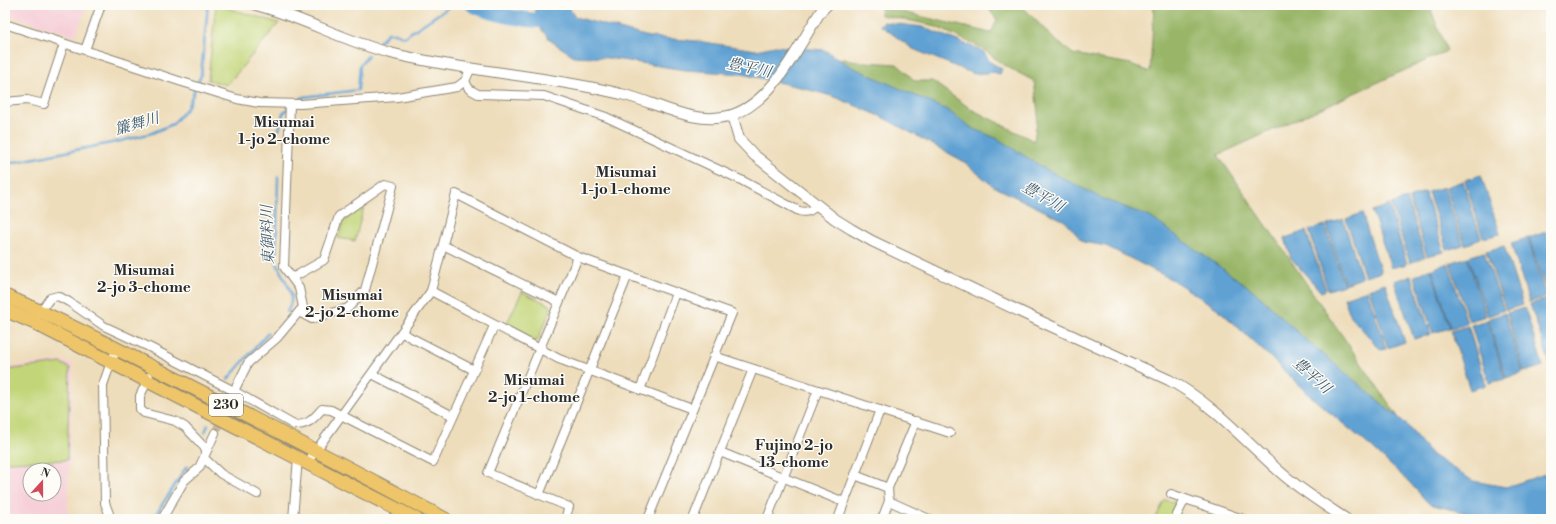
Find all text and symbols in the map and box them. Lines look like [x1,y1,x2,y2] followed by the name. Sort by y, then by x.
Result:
[725,54,775,82] water label: 豊平川
[113,108,163,139] water label: 簾舞川
[238,113,330,149] district label: Misumai 1-jo 2-chome
[581,163,671,199] district label: Misumai 1-jo 1-chome
[1019,178,1069,217] water label: 豊平川
[257,203,279,265] water label: 東御料川
[97,261,191,297] district label: Misumai 2-jo 3-chome
[305,286,399,322] district label: Misumai 2-jo 2-chome
[1289,354,1337,399] water label: 豊平川
[488,371,580,407] district label: Misumai 2-jo 1-chome
[209,394,243,416] road number: 230
[755,436,833,472] district label: Fujino 2-jo 13-chome
[22,462,62,502] north arrow
[39,466,52,482] text: N

